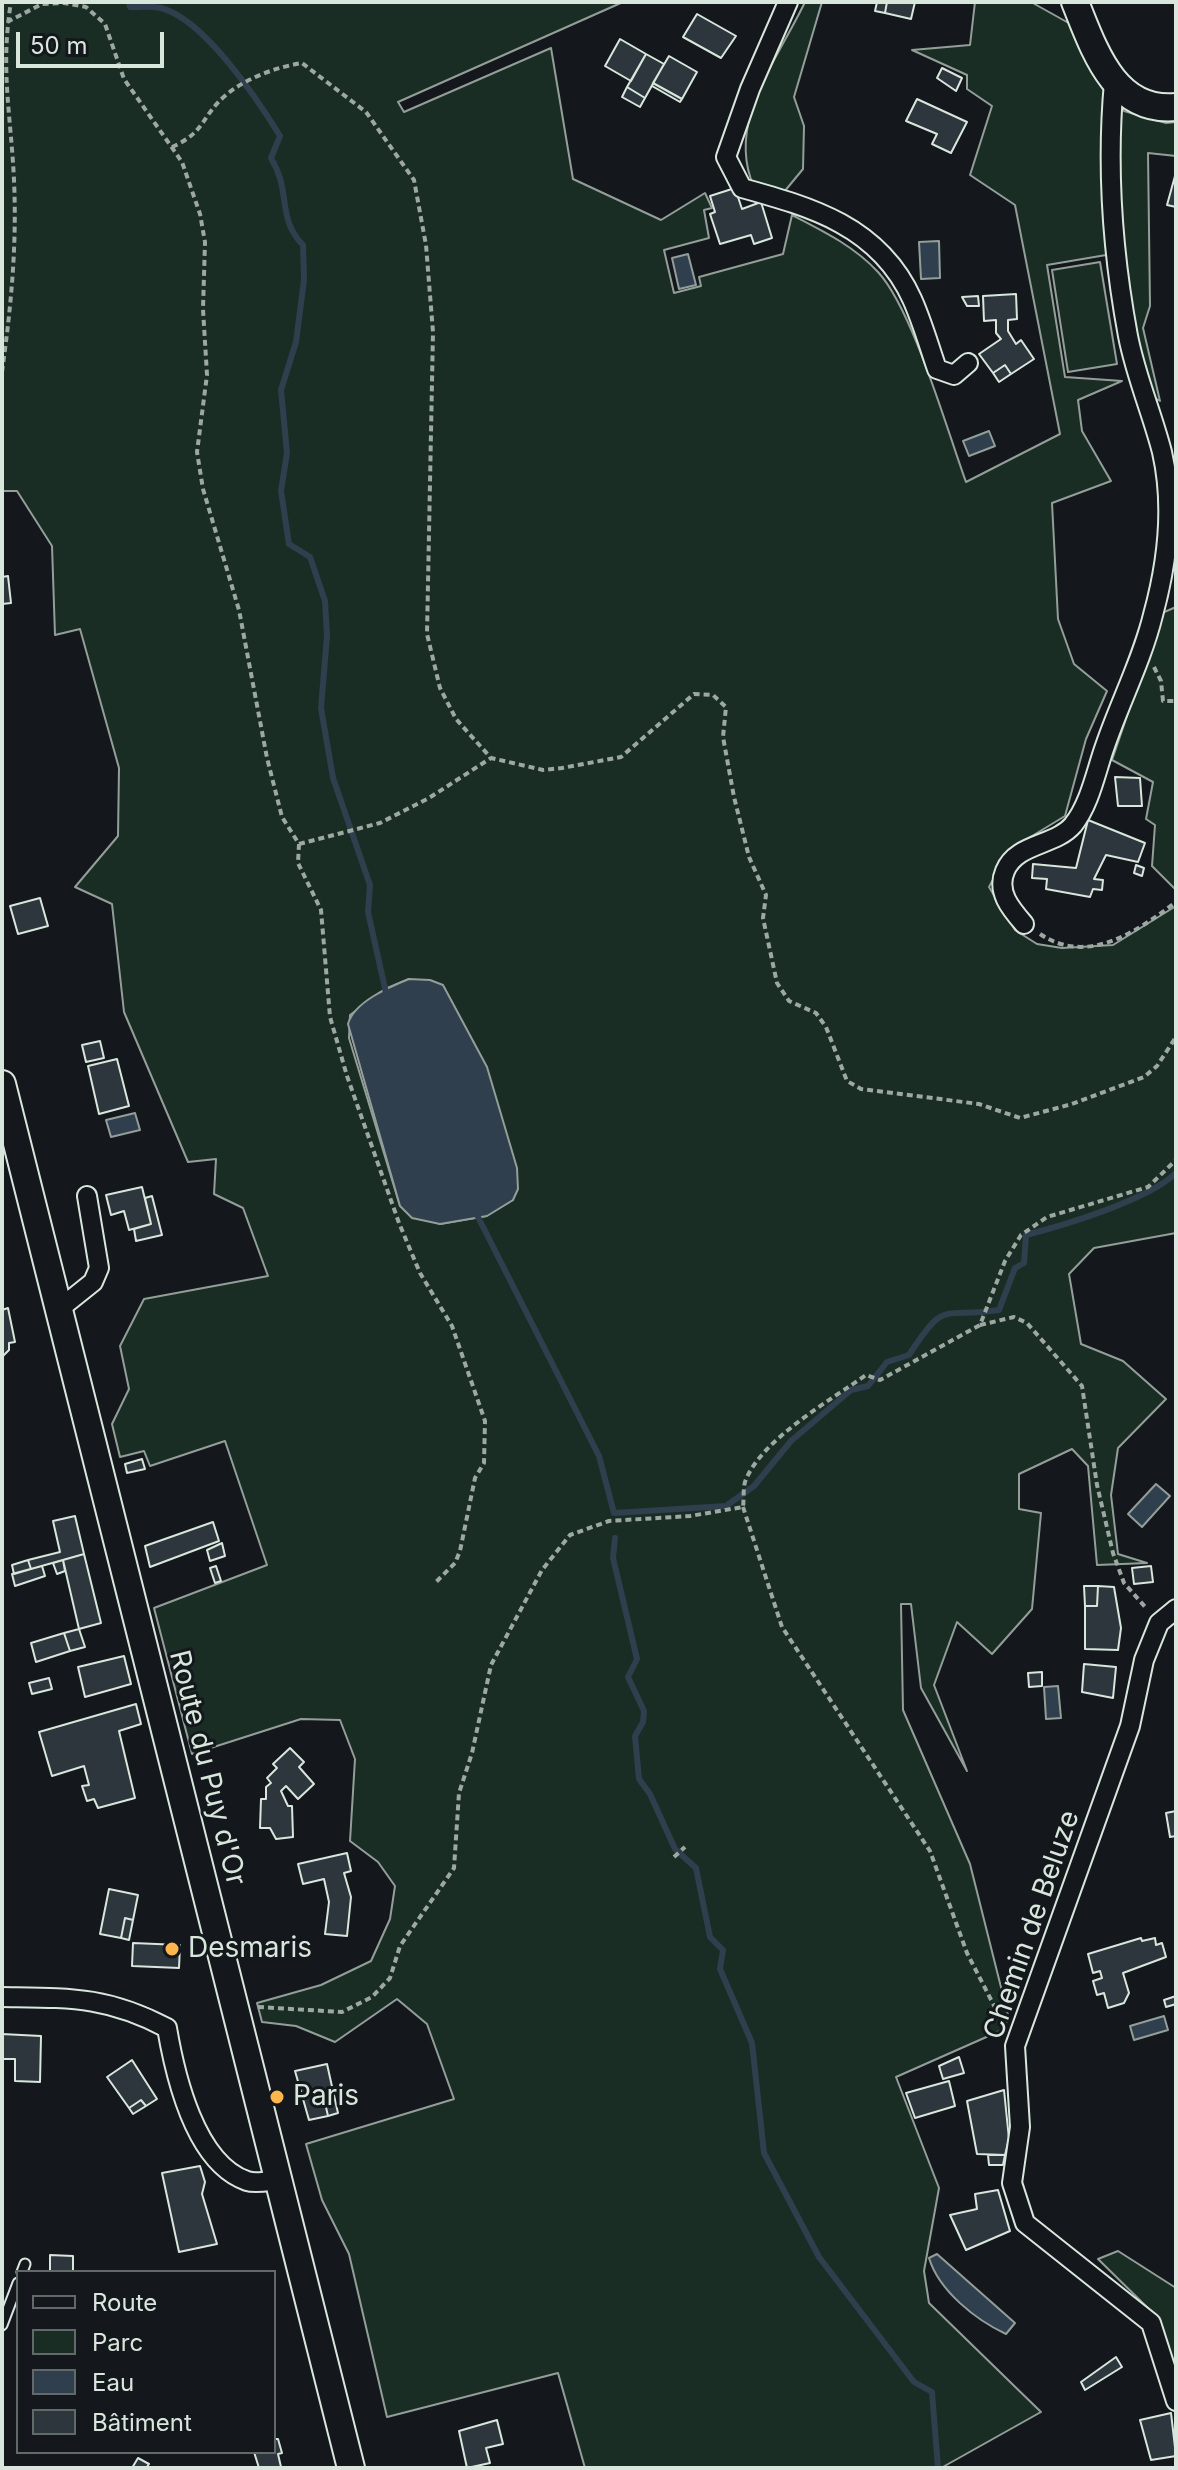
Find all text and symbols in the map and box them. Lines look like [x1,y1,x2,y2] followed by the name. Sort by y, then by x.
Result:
[20,16,168,66] scale bar
[30,31,88,60] text: 50 m
[162,1647,252,1889] street label: Route du Puy d'Or
[977,1806,1087,2044] street label: Chemin de Beluze
[188,1932,312,1966] place label: Desmaris
[163,1940,181,1958] marker: Desmaris
[293,2080,359,2114] place label: Paris
[268,2088,286,2106] marker: Paris
[16,2270,276,2454] legend
[92,2288,157,2317] text: Route
[92,2328,143,2357] text: Parc
[92,2368,134,2397] text: Eau
[92,2408,192,2437] text: Bâtiment

